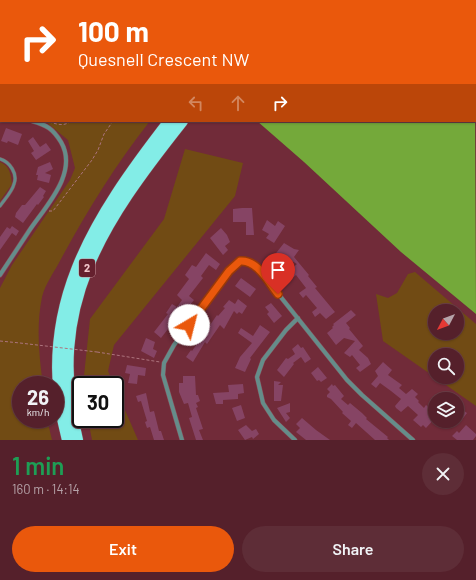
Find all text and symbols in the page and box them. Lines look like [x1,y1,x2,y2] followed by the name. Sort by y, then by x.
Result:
[78,14,149,48] text: 100 m
[12,16,64,68] icon: right
[78,48,249,70] text: Quesnell Crescent NW
[185,92,207,114] icon: left
[227,92,249,114] icon: ahead
[269,92,291,114] icon: right
[261,253,295,294] pin
[79,259,95,277] road number: 2
[267,259,289,281] icon: arrive
[168,304,210,346] position arrow
[428,304,464,340] north arrow
[428,304,464,428] map controls
[428,348,464,384] button: search
[72,376,124,428] speed limit sign: 30
[27,385,49,409] text: 26
[428,392,464,428] button: layers
[27,406,49,418] text: km/h
[12,451,64,480] text: 1 min
[422,453,464,495] button: close
[12,481,80,497] text: 160 m · 14:14
[12,526,234,572] button: Exit
[242,526,464,572] button: Share

